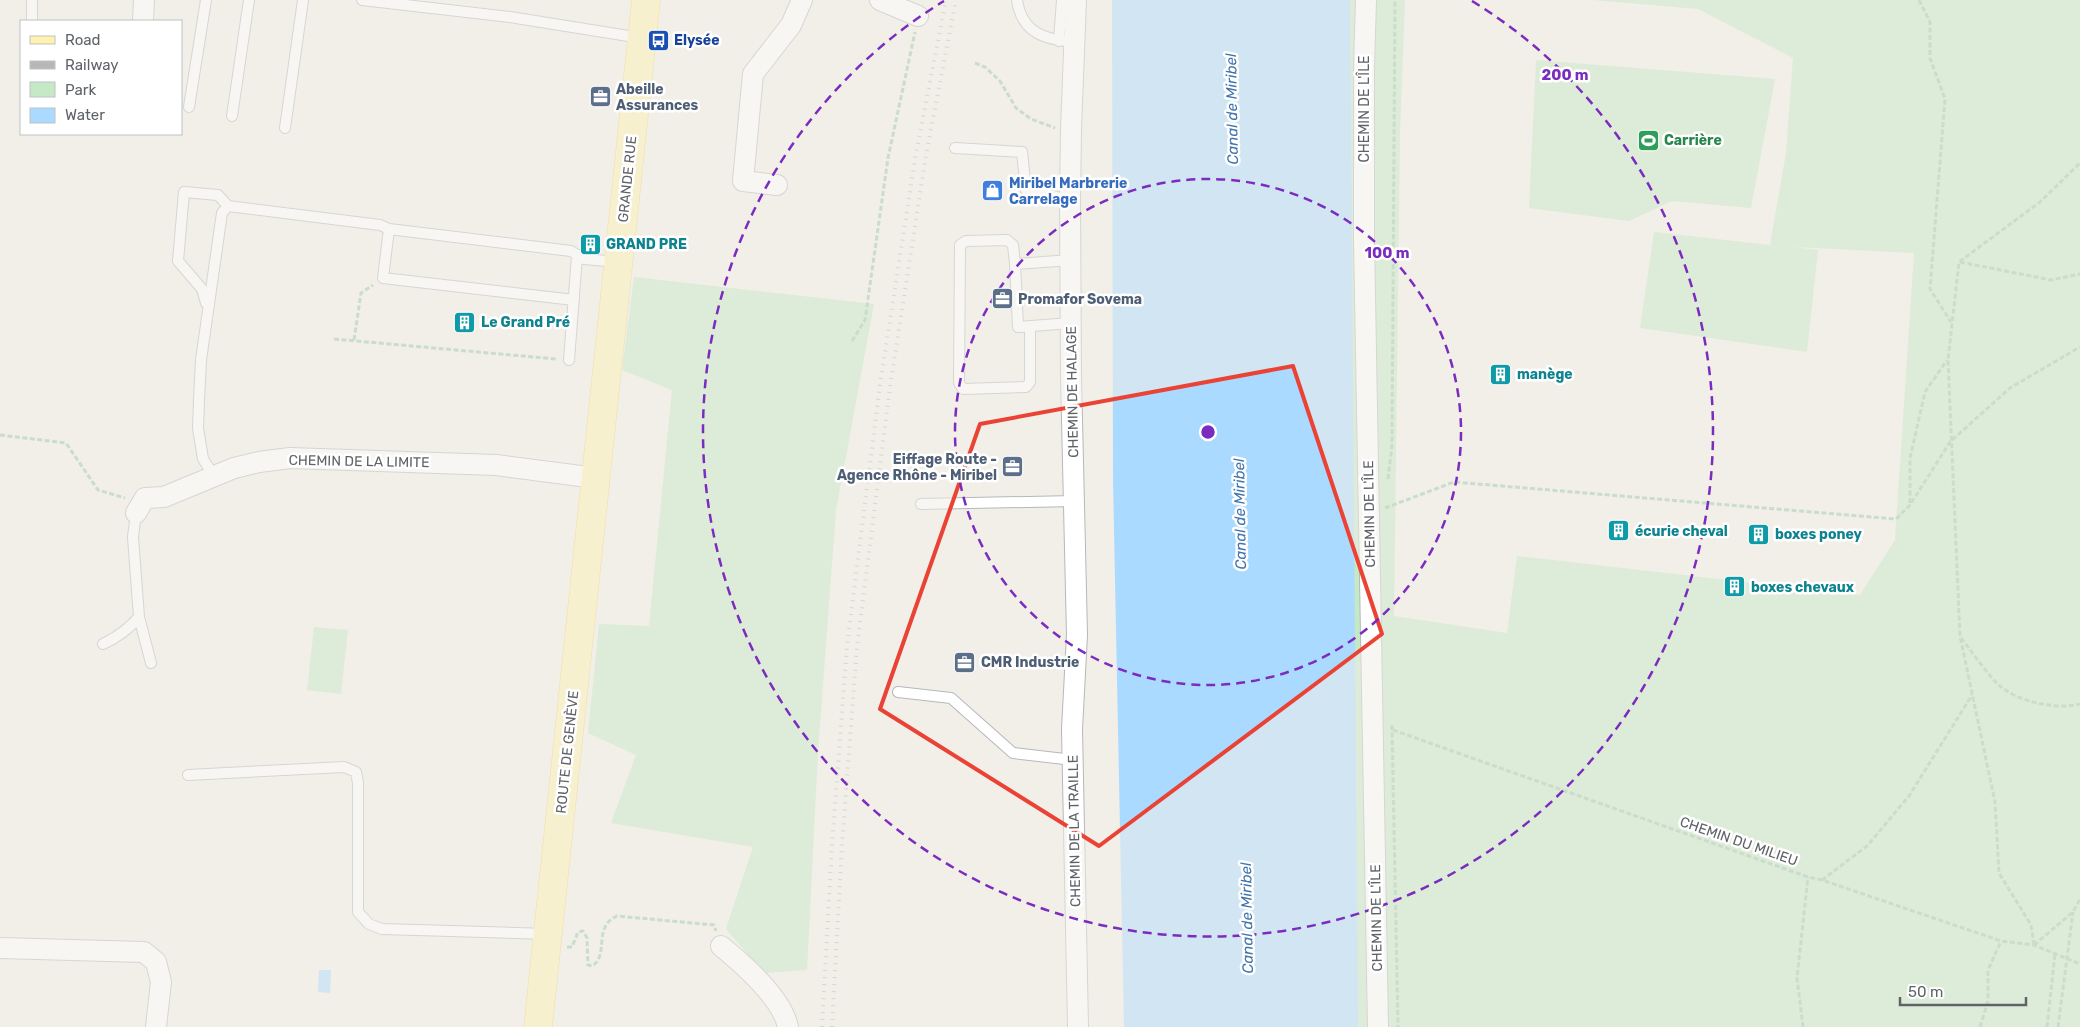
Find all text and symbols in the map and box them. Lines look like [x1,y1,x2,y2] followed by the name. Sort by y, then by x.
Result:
[20,20,182,135] legend
[646,28,670,52] bus stop icon: Elysée
[65,31,101,49] text: Road
[674,32,719,49] place label: Elysée
[1222,53,1242,165] water label: Canal de Miribel
[1355,55,1373,163] street label: CHEMIN DE L'ÎLE
[65,56,119,74] text: Railway
[1541,66,1589,84] text: 200 m
[65,81,96,99] text: Park
[616,81,699,114] place label: Abeille Assurances
[588,85,612,109] office icon: Abeille Assurances
[65,106,105,124] text: Water
[1636,128,1660,152] sports icon: Carrière
[1664,132,1722,149] place label: Carrière
[615,135,640,223] street label: GRANDE RUE
[1009,175,1127,208] place label: Miribel Marbrerie Carrelage
[981,179,1005,203] shop icon: Miribel Marbrerie Carrelage
[578,232,602,256] building icon: GRAND PRE
[606,236,687,253] place label: GRAND PRE
[1365,244,1409,262] text: 100 m
[990,287,1014,311] office icon: Promafor Sovema
[1018,291,1142,308] place label: Promafor Sovema
[453,310,477,334] building icon: Le Grand Pré
[481,314,570,331] place label: Le Grand Pré
[1063,326,1082,458] street label: CHEMIN DE HALAGE
[1489,362,1513,386] building icon: manège
[1517,366,1573,383] place label: manège
[1199,423,1217,441] centre of rings
[837,451,997,484] place label: Eiffage Route - Agence Rhône - Miribel
[288,452,430,471] street label: CHEMIN DE LA LIMITE
[1001,455,1025,479] office icon: Eiffage Route - Agence Rhône - Miribel
[1230,458,1250,570] water label: Canal de Miribel
[1359,460,1379,568] street label: CHEMIN DE L'ÎLE
[1607,519,1631,543] building icon: écurie cheval
[1747,522,1771,546] building icon: boxes poney
[1635,523,1728,540] place label: écurie cheval
[1775,526,1862,543] place label: boxes poney
[1723,575,1747,599] building icon: boxes chevaux
[1751,579,1855,596] place label: boxes chevaux
[953,650,977,674] office icon: CMR Industrie
[981,654,1079,671] place label: CMR Industrie
[552,689,582,815] street label: ROUTE DE GENÈVE
[1065,755,1084,907] street label: CHEMIN DE LA TRAILLE
[1678,813,1800,870] street label: CHEMIN DU MILIEU
[1237,862,1257,974] water label: Canal de Miribel
[1366,864,1386,972] street label: CHEMIN DE L'ÎLE
[1900,974,2026,1006] scale bar
[1908,983,1943,1001] text: 50 m

